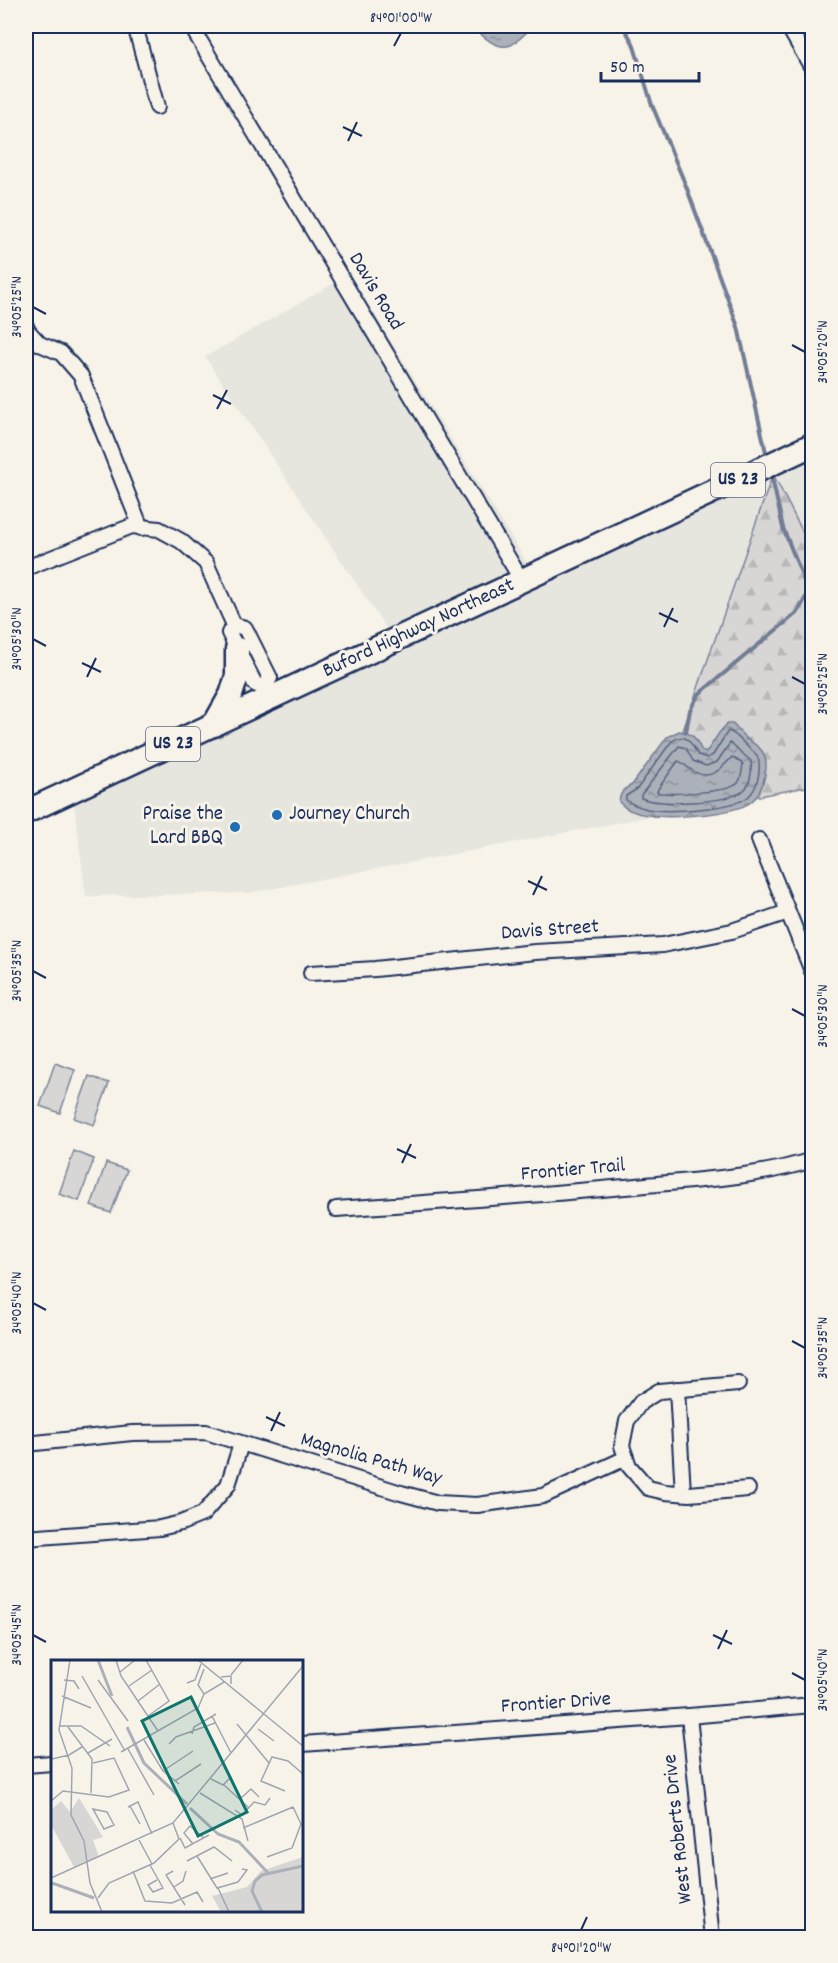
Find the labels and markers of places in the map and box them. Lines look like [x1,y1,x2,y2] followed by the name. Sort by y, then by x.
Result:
[142,800,223,854] place label: Praise the Lard BBQ
[289,800,410,830] place label: Journey Church
[270,808,284,822] marker: Journey Church
[228,820,242,834] marker: Praise the Lard BBQ

